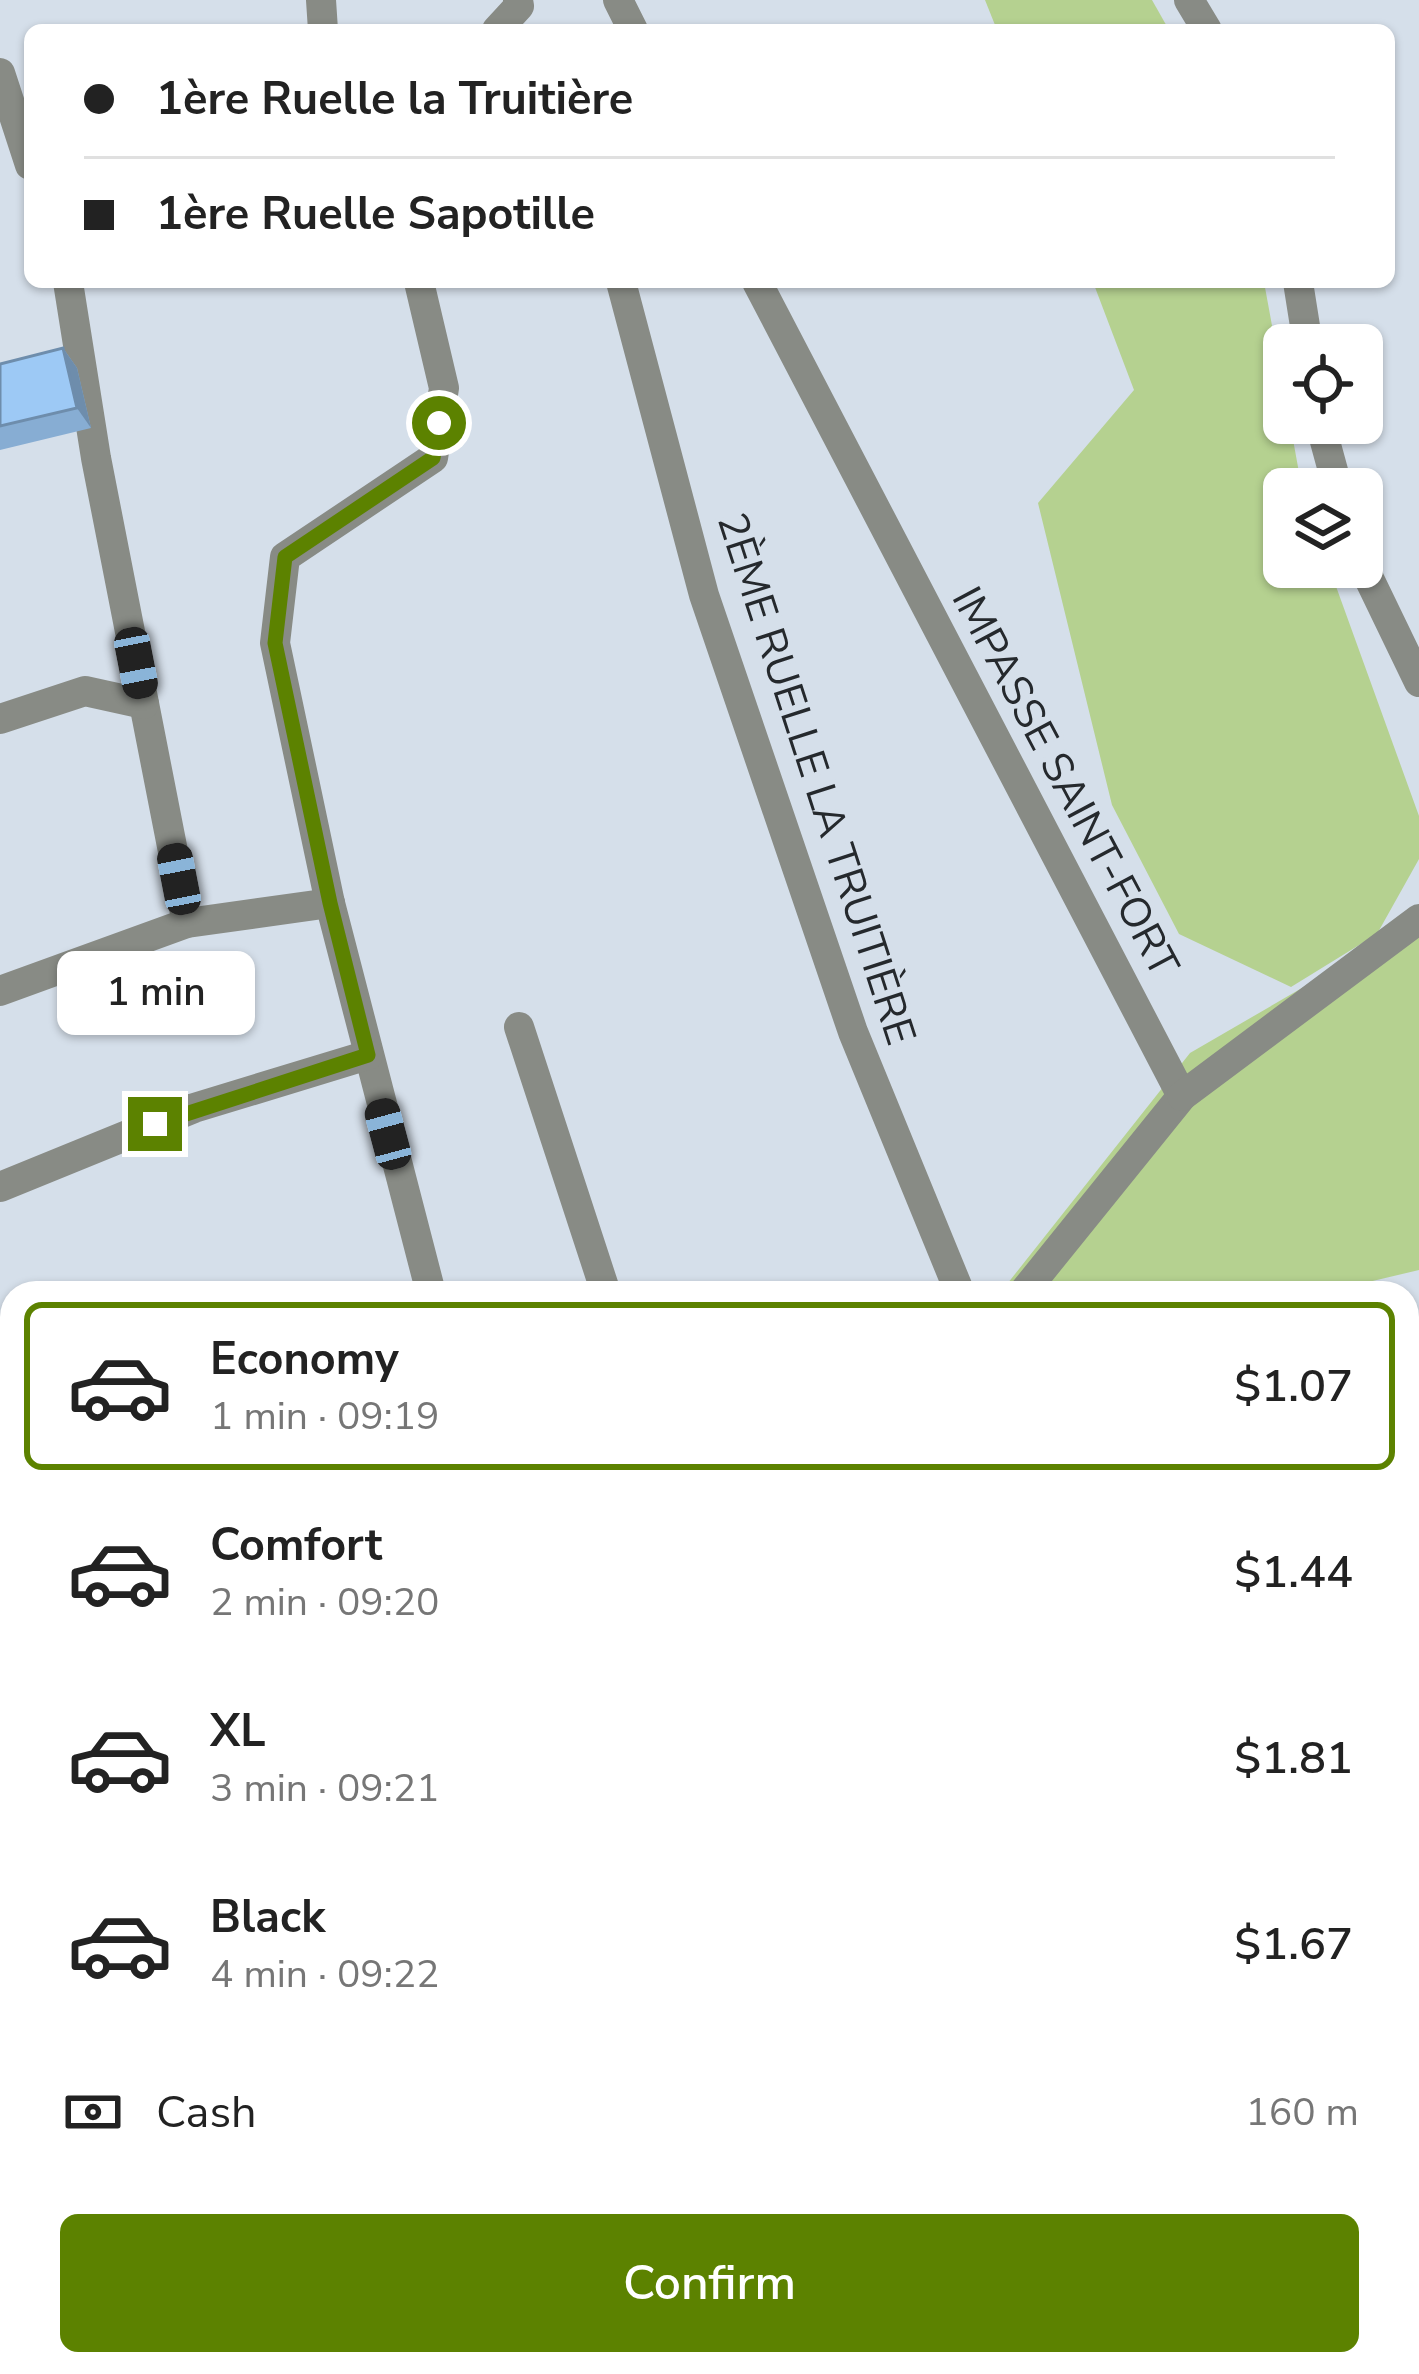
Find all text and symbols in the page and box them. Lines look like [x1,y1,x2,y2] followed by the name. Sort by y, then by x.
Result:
[156,69,633,130] text: 1ère Ruelle la Truitière
[156,184,595,245] text: 1ère Ruelle Sapotille
[1263,324,1383,588] map controls
[1263,324,1383,444] button: locate
[412,396,466,450] route start
[1263,468,1383,588] button: layers
[703,506,929,1052] street label: 2ÈME RUELLE LA TRUITIÈRE
[938,577,1192,988] street label: IMPASSE SAINT-FORT
[111,624,161,702] car
[154,840,204,918] car
[56,950,254,1034] callout: 1 min
[106,966,206,1019] text: 1 min
[361,1095,415,1173] car
[128,1097,182,1151] route end
[210,1329,399,1390] text: Economy
[66,1332,174,1440] icon: car
[1234,1356,1353,1417] text: $1.07
[210,1390,439,1443] text: 1 min · 09:19
[210,1515,382,1576] text: Comfort
[66,1518,174,1626] icon: car
[1234,1542,1353,1603] text: $1.44
[210,1576,439,1629] text: 2 min · 09:20
[210,1701,266,1762] text: XL
[66,1704,174,1812] icon: car
[1234,1728,1353,1789] text: $1.81
[210,1762,439,1815] text: 3 min · 09:21
[210,1887,325,1948] text: Black
[66,1890,174,1998] icon: car
[1234,1914,1353,1975] text: $1.67
[210,1948,439,2001] text: 4 min · 09:22
[60,2079,126,2145] icon: cash
[156,2082,257,2143] text: Cash
[1245,2086,1359,2139] text: 160 m
[60,2214,1359,2352] button: Confirm

